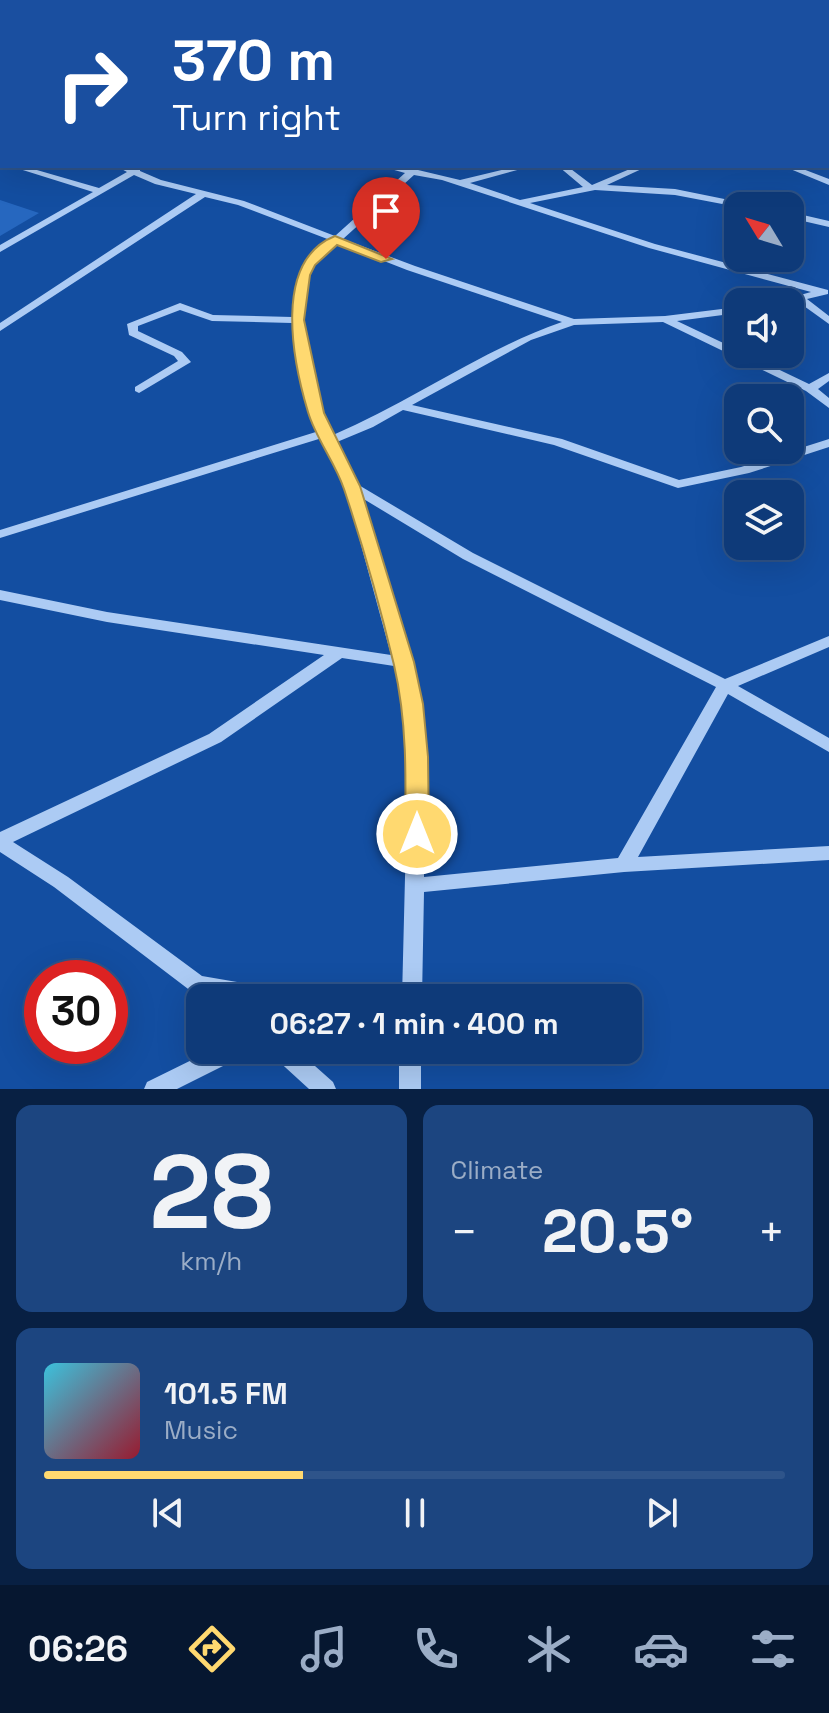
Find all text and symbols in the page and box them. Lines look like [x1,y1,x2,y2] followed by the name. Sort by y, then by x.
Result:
[172,25,335,96] text: 370 m
[40,32,144,136] icon: right
[172,95,341,141] text: Turn right
[352,177,420,259] pin
[364,189,408,233] icon: arrive
[724,192,804,272] north arrow
[724,192,804,560] map controls
[724,288,804,368] button: sound
[724,384,804,464] button: search
[724,480,804,560] button: layers
[375,792,459,876] position arrow
[24,960,128,1064] speed limit sign: 30
[269,1004,559,1043] text: 06:27 · 1 min · 400 m
[149,1126,273,1258] text: 28
[451,1153,543,1187] text: Climate
[542,1193,693,1270] text: 20.5°
[451,1204,478,1260] text: −
[758,1204,785,1260] text: +
[180,1244,242,1278] text: km/h
[164,1374,288,1413] text: 101.5 FM
[164,1413,238,1447] text: Music
[146,1491,190,1535] icon: previous
[393,1491,437,1535] icon: pause
[640,1491,684,1535] icon: next
[184,1621,240,1677] icon: directions
[296,1621,352,1677] icon: music
[408,1621,464,1677] icon: phone
[521,1621,577,1677] icon: climate
[633,1621,689,1677] icon: car
[745,1621,801,1677] icon: filters
[28,1626,128,1672] text: 06:26

